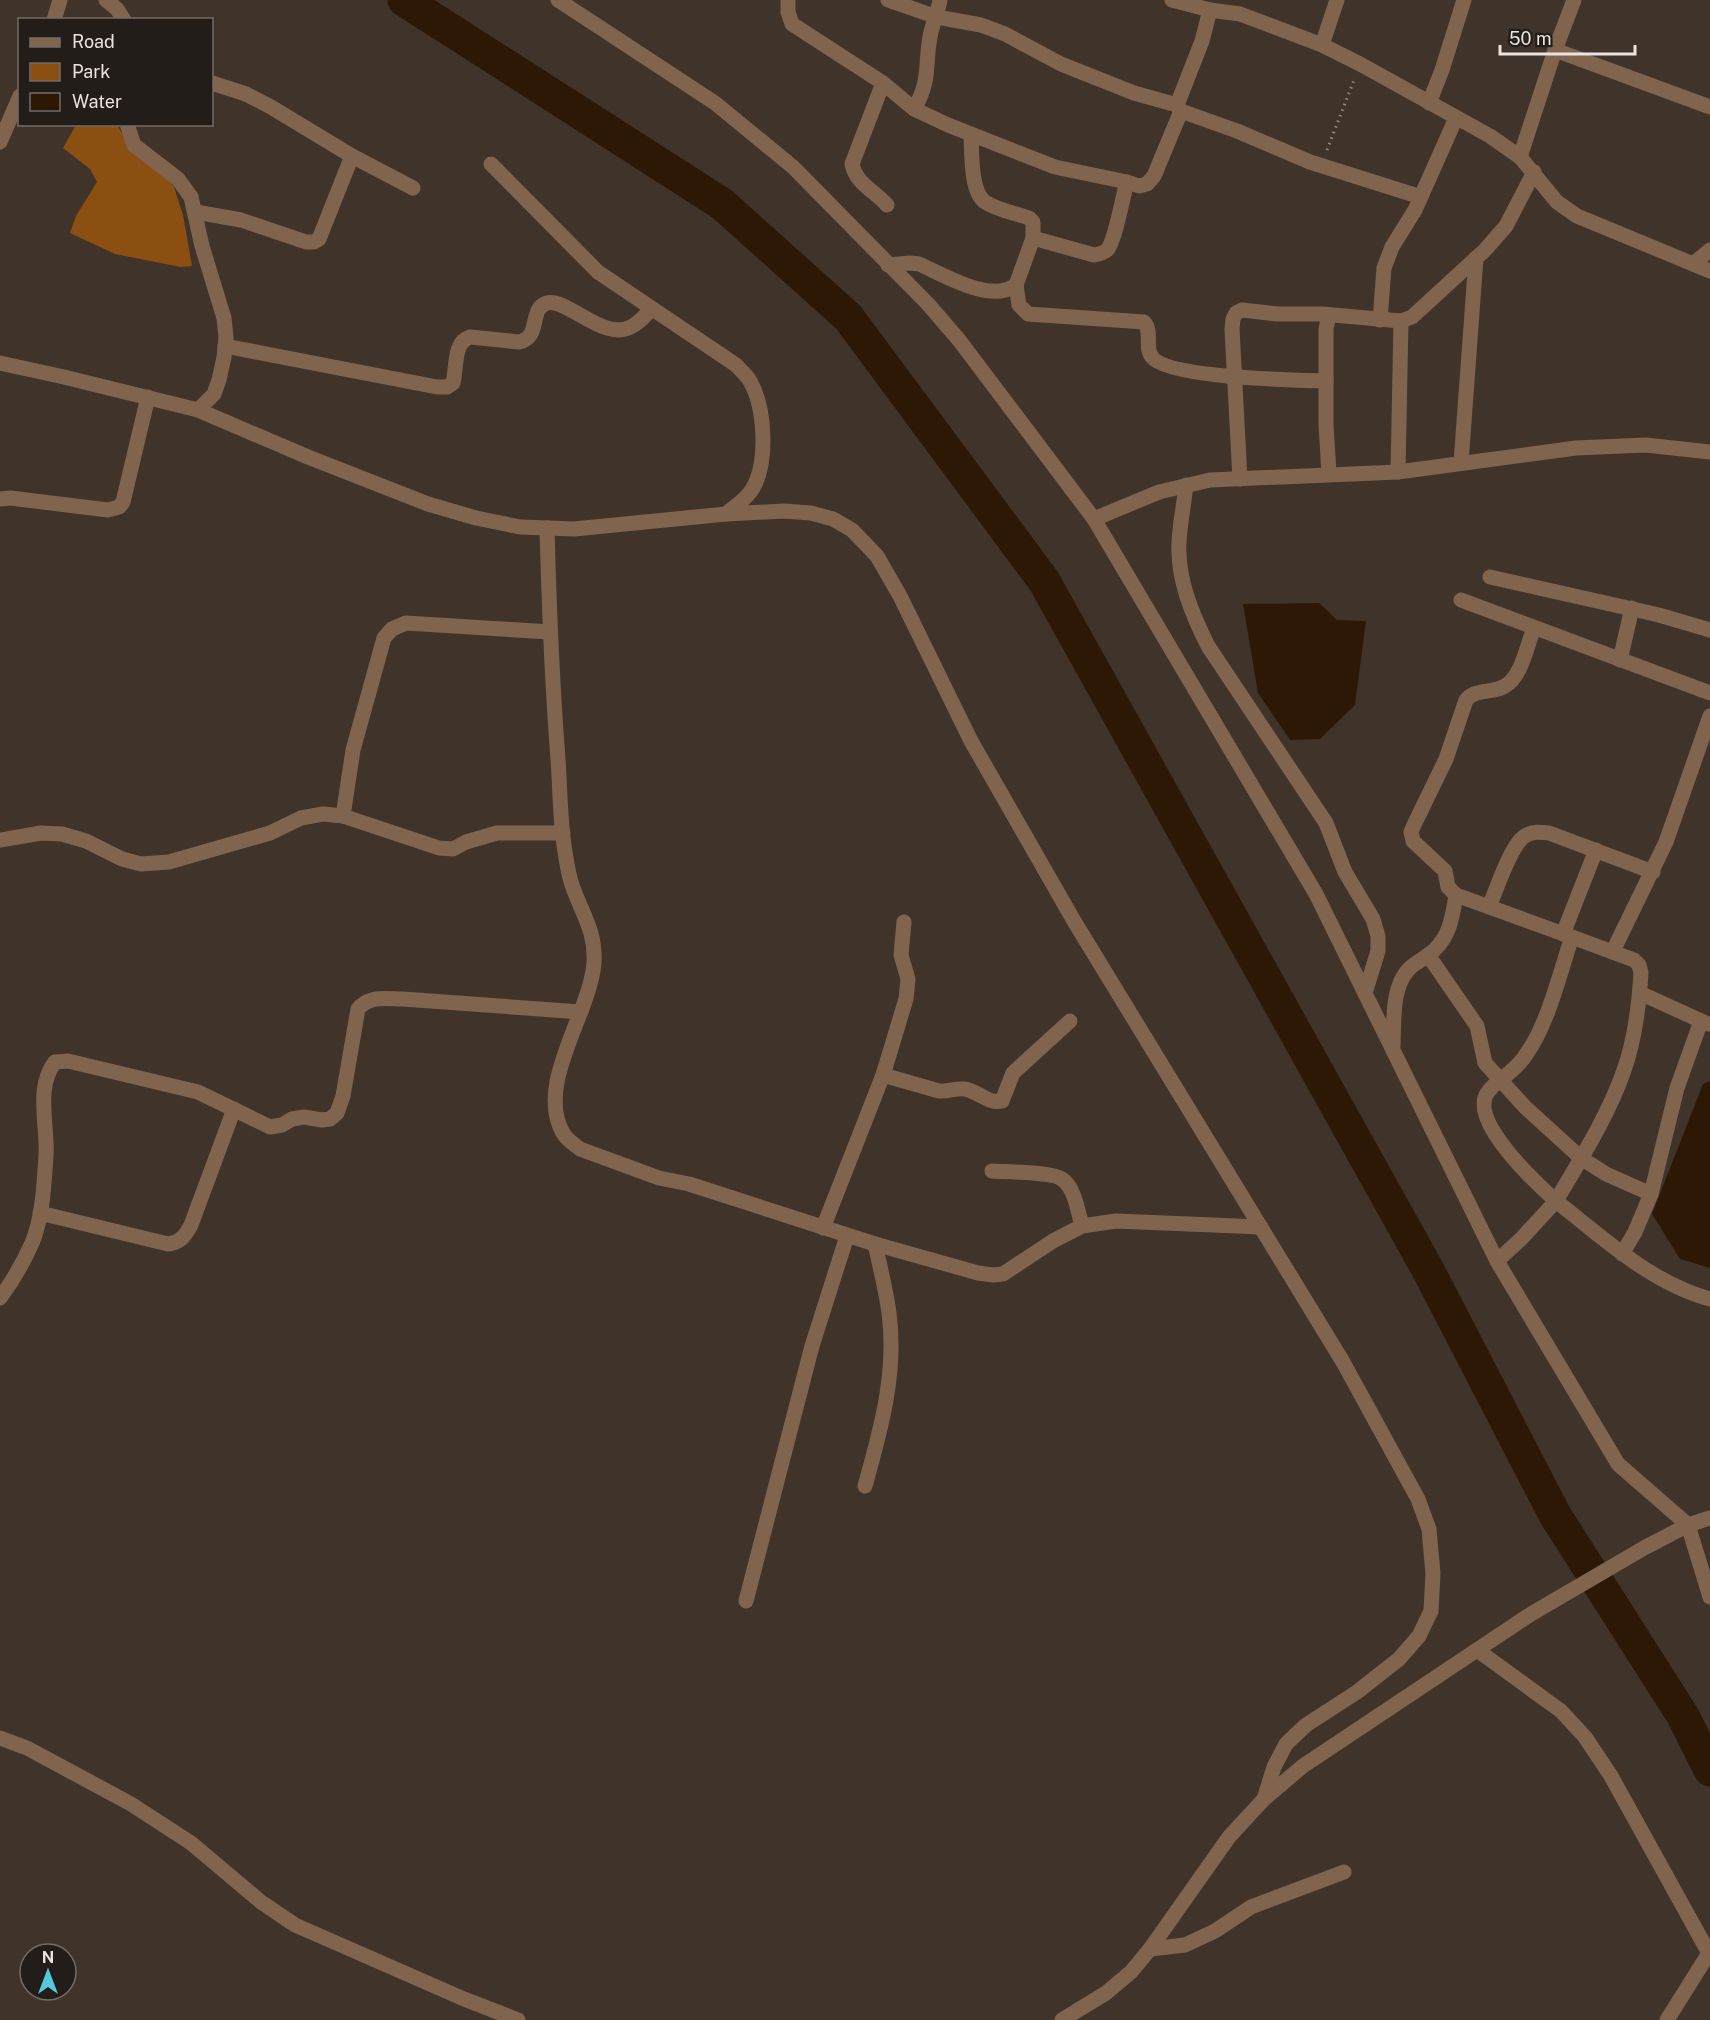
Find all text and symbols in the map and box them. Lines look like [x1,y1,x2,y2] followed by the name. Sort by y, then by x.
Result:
[18,18,213,126] legend
[1500,18,1635,56] scale bar
[1509,28,1552,49] text: 50 m
[72,31,115,52] text: Road
[72,61,110,82] text: Park
[72,91,122,112] text: Water
[18,1942,78,2002] north arrow
[42,1948,54,1967] text: N

